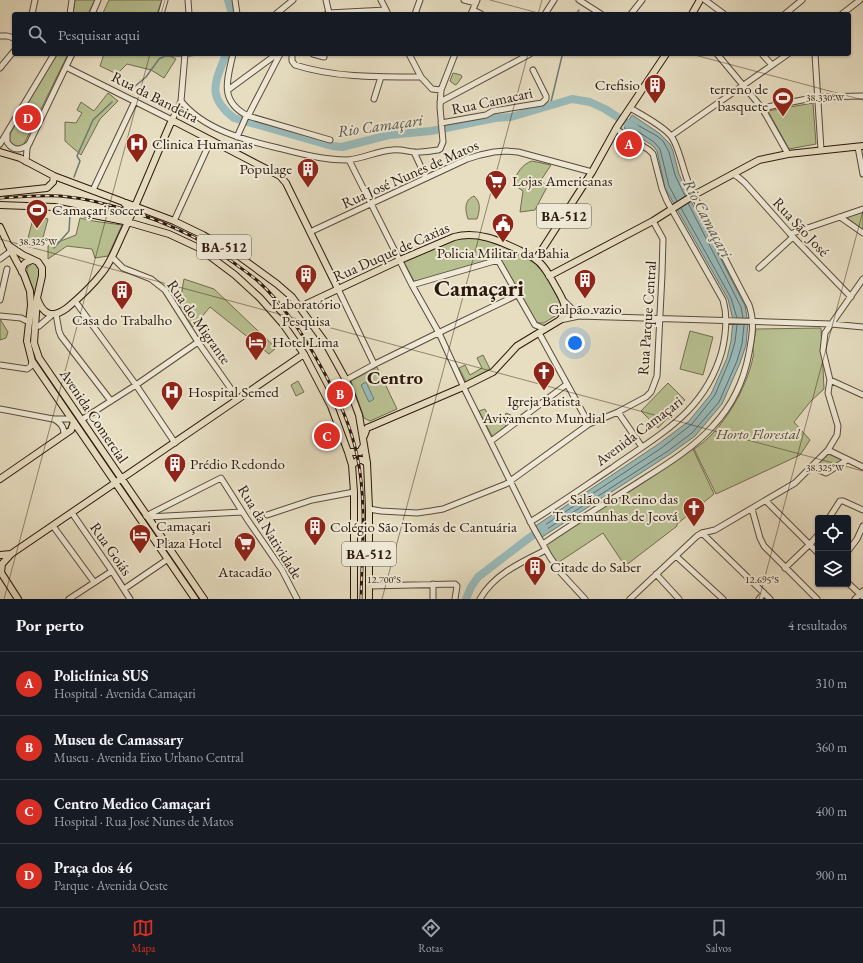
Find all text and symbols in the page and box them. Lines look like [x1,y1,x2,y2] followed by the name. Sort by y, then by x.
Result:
[12,12,851,56] search box
[26,23,48,45] icon: search
[58,25,140,44] text: Pesquisar aqui
[109,67,202,127] street label: Rua da Bandeira
[642,72,668,105] building icon: Crefisio
[595,75,640,94] place label: Crefisio
[710,79,768,115] place label: terreno de basquete
[450,83,534,118] street label: Rua Camacari
[770,85,796,118] sports icon: terreno de basquete
[806,91,845,104] text: 38.330°W
[15,103,41,133] pin: D
[336,109,425,142] water label: Rio Camaçari
[616,129,642,159] pin: A
[124,131,150,164] hospital icon: Clinica Humanas
[152,134,253,153] place label: Clinica Humanas
[338,135,481,212] street label: Rua José Nunes de Matos
[295,156,321,189] building icon: Populage
[239,159,292,178] place label: Populage
[483,168,509,201] supermarket icon: Lojas Americanas
[512,171,613,190] place label: Lojas Americanas
[678,175,738,262] water label: Rio Camaçari
[769,193,834,260] street label: Rua São José
[24,197,50,230] sports icon: Camaçari soccer
[52,200,145,219] place label: Camaçari soccer
[537,204,591,228] road number: BA-512
[490,211,516,244] public building icon: Policia Militar da Bahia
[330,217,452,286] street label: Rua Duque de Caxias
[19,235,58,248] text: 38.325°W
[197,235,251,259] road number: BA-512
[437,243,569,262] place label: Policia Militar da Bahia
[633,260,660,376] street label: Rua Parque Central
[293,262,319,295] building icon: Laboratório Pesquisa
[572,267,598,300] building icon: Galpão vazio
[434,273,524,303] district label: Camaçari
[163,276,236,368] street label: Rua do Migrante
[109,278,135,311] building icon: Casa do Trabalho
[271,294,341,330] place label: Laboratório Pesquisa
[548,299,622,318] place label: Galpão vazio
[72,310,172,329] place label: Casa do Trabalho
[243,329,269,362] hotel icon: Hotel Lima
[272,332,339,351] place label: Hotel Lima
[565,333,585,353] your location
[531,359,557,392] church icon: Igreja Batista Avivamento Mundial
[55,364,133,467] street label: Avenida Comercial
[367,365,424,390] district label: Centro
[159,379,185,412] hospital icon: Hospital Semed
[327,379,353,409] pin: B
[188,382,279,401] place label: Hospital Semed
[482,391,606,427] place label: Igreja Batista Avivamento Mundial
[590,391,686,470] street label: Avenida Camaçari
[314,421,340,451] pin: C
[715,424,801,443] park label: Horto Florestal
[162,451,188,484] building icon: Prédio Redondo
[190,454,285,473] place label: Prédio Redondo
[806,461,845,474] text: 38.325°W
[234,481,307,583] street label: Rua da Natividade
[552,489,678,525] place label: Salão do Reino das Testemunhas de Jeová
[681,495,707,528] church icon: Salão do Reino das Testemunhas de Jeová
[302,514,328,547] building icon: Colégio São Tomás de Cantuária
[815,515,851,587] map controls
[815,515,851,551] button: locate
[156,516,222,552] place label: Camaçari Plaza Hotel
[330,517,517,536] place label: Colégio São Tomás de Cantuária
[86,519,137,579] street label: Rua Goiás
[127,522,153,555] hotel icon: Camaçari Plaza Hotel
[232,530,258,563] supermarket icon: Atacadão
[342,542,396,566] road number: BA-512
[815,551,851,587] button: layers
[522,554,548,587] building icon: Citade do Saber
[550,557,641,576] place label: Citade do Saber
[217,562,272,581] place label: Atacadão
[367,573,401,586] text: 12.700°S
[745,573,779,586] text: 12.695°S
[16,614,84,636] text: Por perto
[788,617,847,634] text: 4 resultados
[54,666,148,685] text: Policlínica SUS
[24,675,34,692] text: A
[816,675,847,692] text: 310 m
[54,685,196,702] text: Hospital · Avenida Camaçari
[54,730,183,749] text: Museu de Camassary
[25,739,33,756] text: B
[816,739,847,756] text: 360 m
[54,749,244,766] text: Museu · Avenida Eixo Urbano Central
[54,794,210,813] text: Centro Medico Camaçari
[24,803,34,820] text: C
[816,803,847,820] text: 400 m
[54,813,233,830] text: Hospital · Rua José Nunes de Matos
[54,858,132,877] text: Praça dos 46
[24,867,34,884] text: D
[816,867,847,884] text: 900 m
[54,877,168,894] text: Parque · Avenida Oeste
[131,917,155,955] tab: Mapa
[418,917,443,955] tab: Rotas
[706,917,732,955] tab: Salvos

